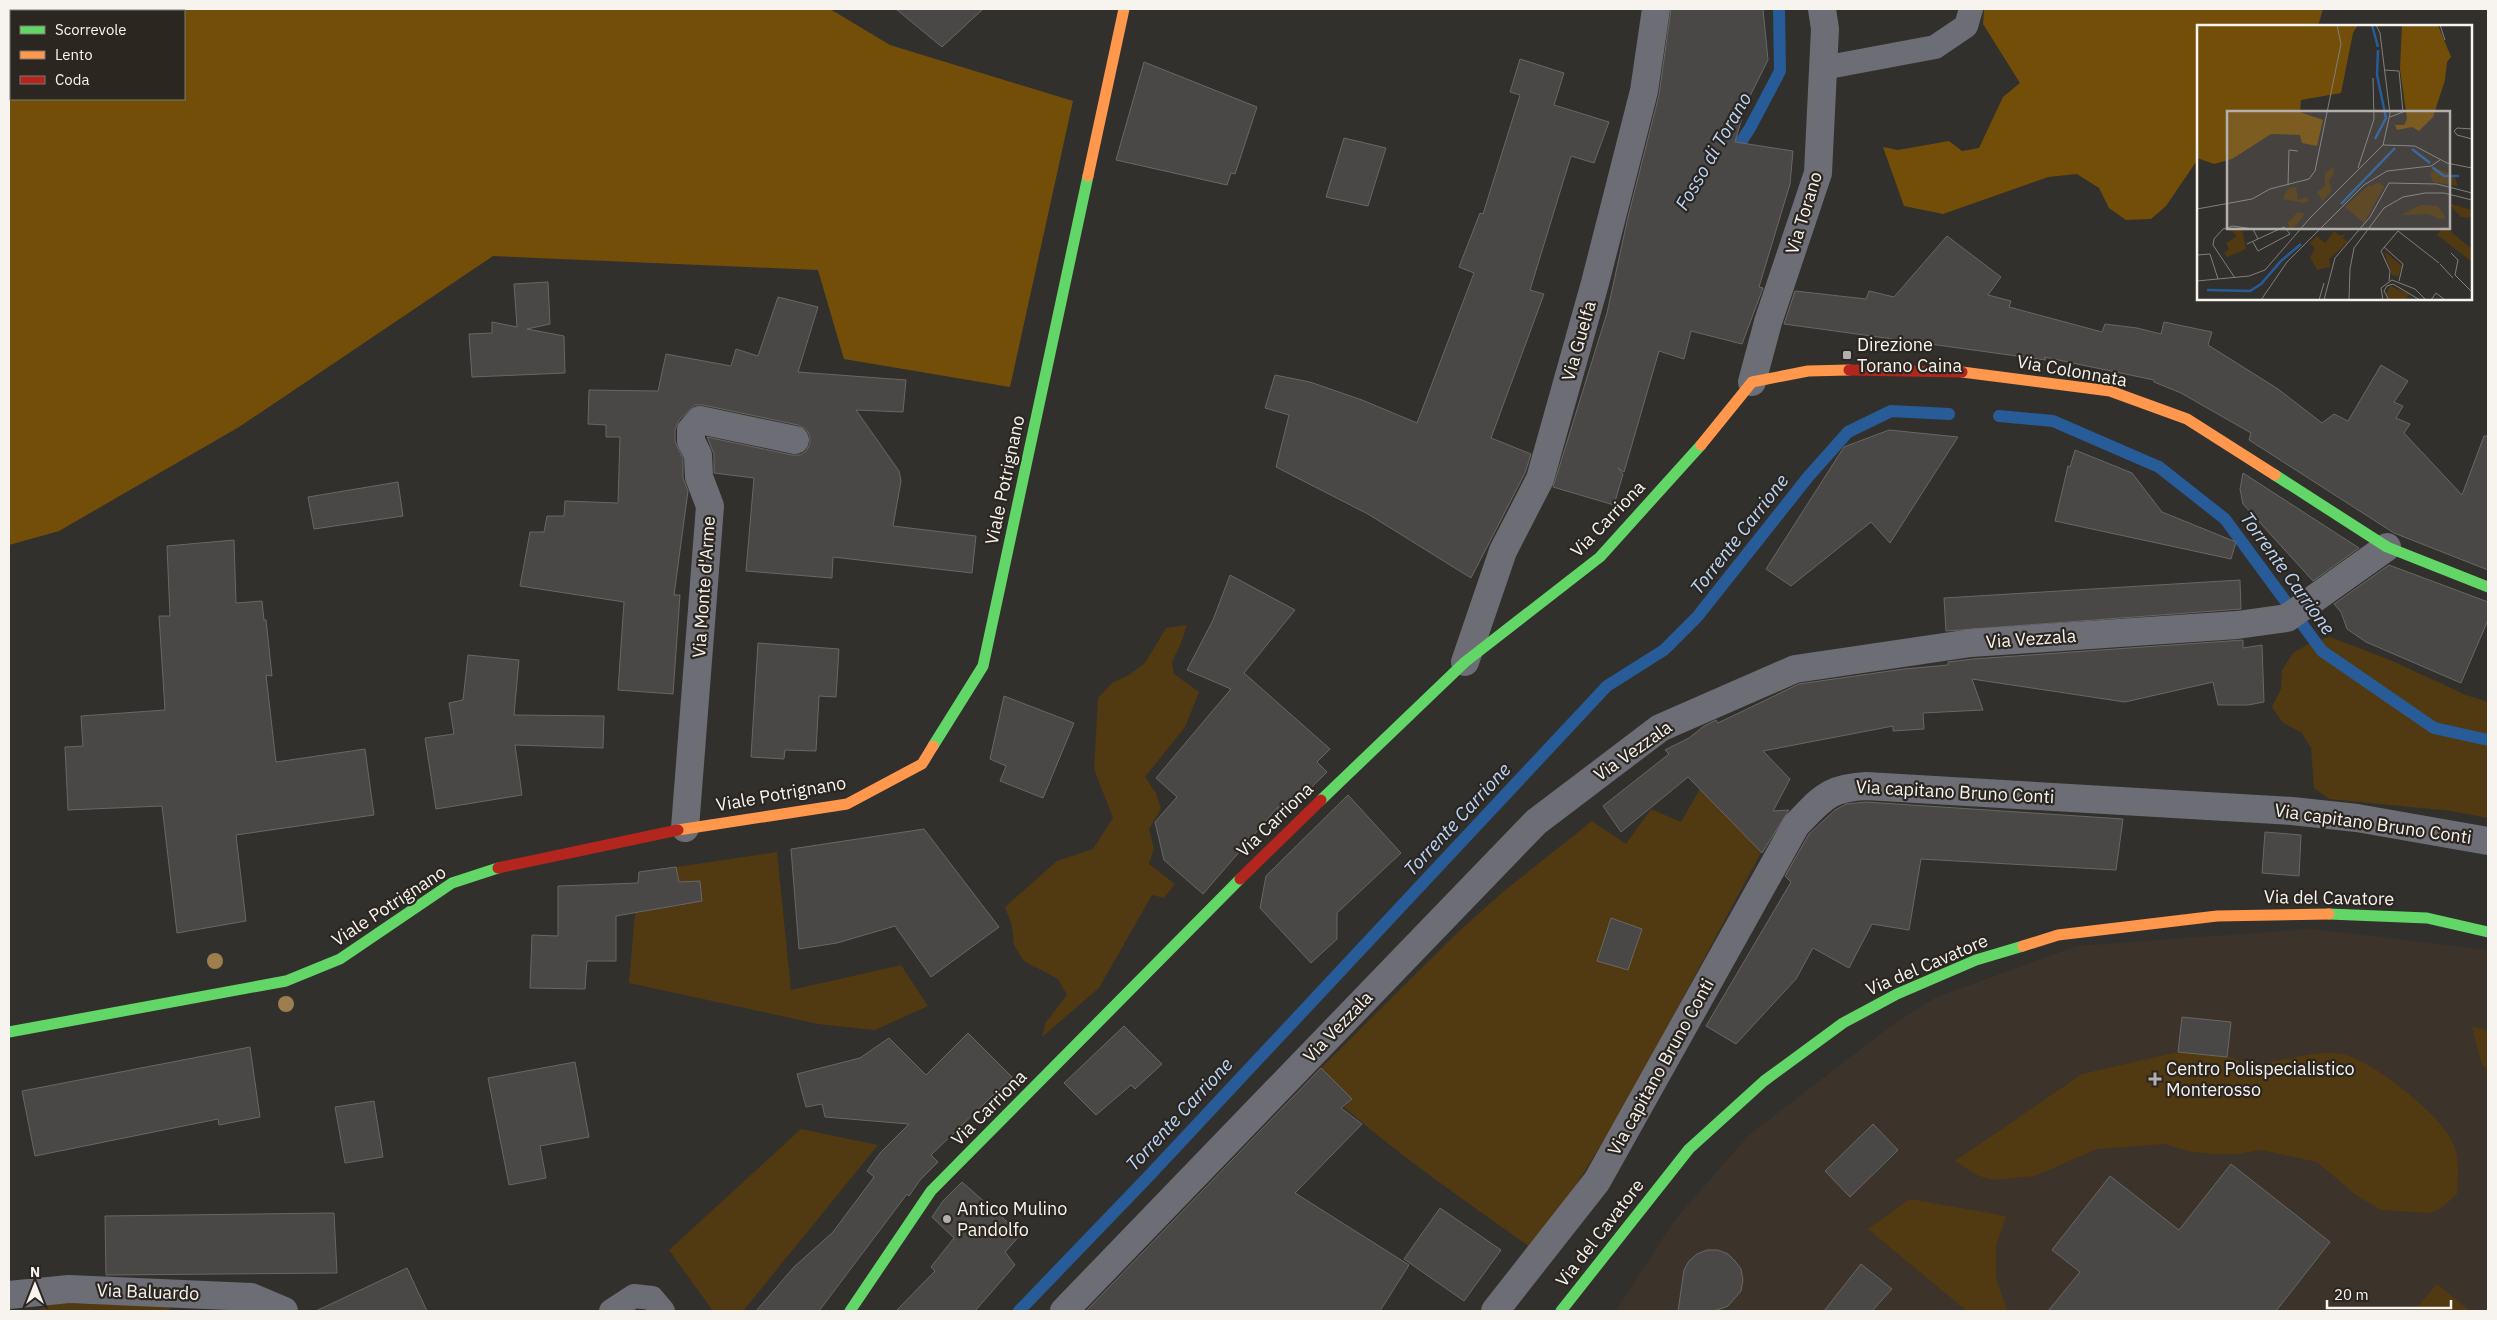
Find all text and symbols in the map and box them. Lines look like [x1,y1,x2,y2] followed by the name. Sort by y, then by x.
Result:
[10,10,185,100] legend
[55,20,127,39] text: Scorrevole
[2197,25,2472,300] inset map
[55,45,93,64] text: Lento
[55,70,89,89] text: Coda
[1670,88,1756,214] water label: Fosso di Torano
[1780,169,1827,257] street label: Via Torano
[1556,298,1601,384] street label: Via Guelfa
[1857,333,1962,377] place label: Direzione Torano Caina
[1841,349,1853,361] marker: Direzione Torano Caina
[2015,349,2129,392] street label: Via Colonnata
[980,413,1029,547] street label: Viale Potrignano
[1685,469,1794,599] water label: Torrente Carrione
[1565,475,1650,562] street label: Via Carriona
[2235,507,2341,639] water label: Torrente Carrione
[687,515,720,659] street label: Via Monte d'Arme
[1985,624,2077,653] street label: Via Vezzala
[1589,715,1677,786] street label: Via Vezzala
[1398,757,1516,881] water label: Torrente Carrione
[714,771,848,816] street label: Viale Potrignano
[1855,775,2055,808] street label: Via capitano Bruno Conti
[1232,777,1318,862] street label: Via Carriona
[2273,798,2473,849] street label: Via capitano Bruno Conti
[327,860,450,951] street label: Viale Potrignano
[2264,885,2395,910] street label: Via del Cavatore
[1862,928,1991,1001] street label: Via del Cavatore
[1602,974,1719,1159] street label: Via capitano Bruno Conti
[1298,986,1378,1067] street label: Via Vezzala
[1120,1052,1238,1176] water label: Torrente Carrione
[2166,1057,2355,1101] place label: Centro Polispecialistico Monterosso
[946,1065,1032,1150] street label: Via Carriona
[2148,1072,2162,1086] marker: Centro Polispecialistico Monterosso
[1550,1174,1649,1291] street label: Via del Cavatore
[957,1197,1067,1241] place label: Antico Mulino Pandolfo
[941,1213,953,1225] marker: Antico Mulino Pandolfo
[10,1260,60,1310] north arrow
[30,1263,40,1281] text: N
[96,1278,200,1305] street label: Via Baluardo
[2327,1278,2451,1310] scale bar
[2334,1285,2369,1304] text: 20 m

